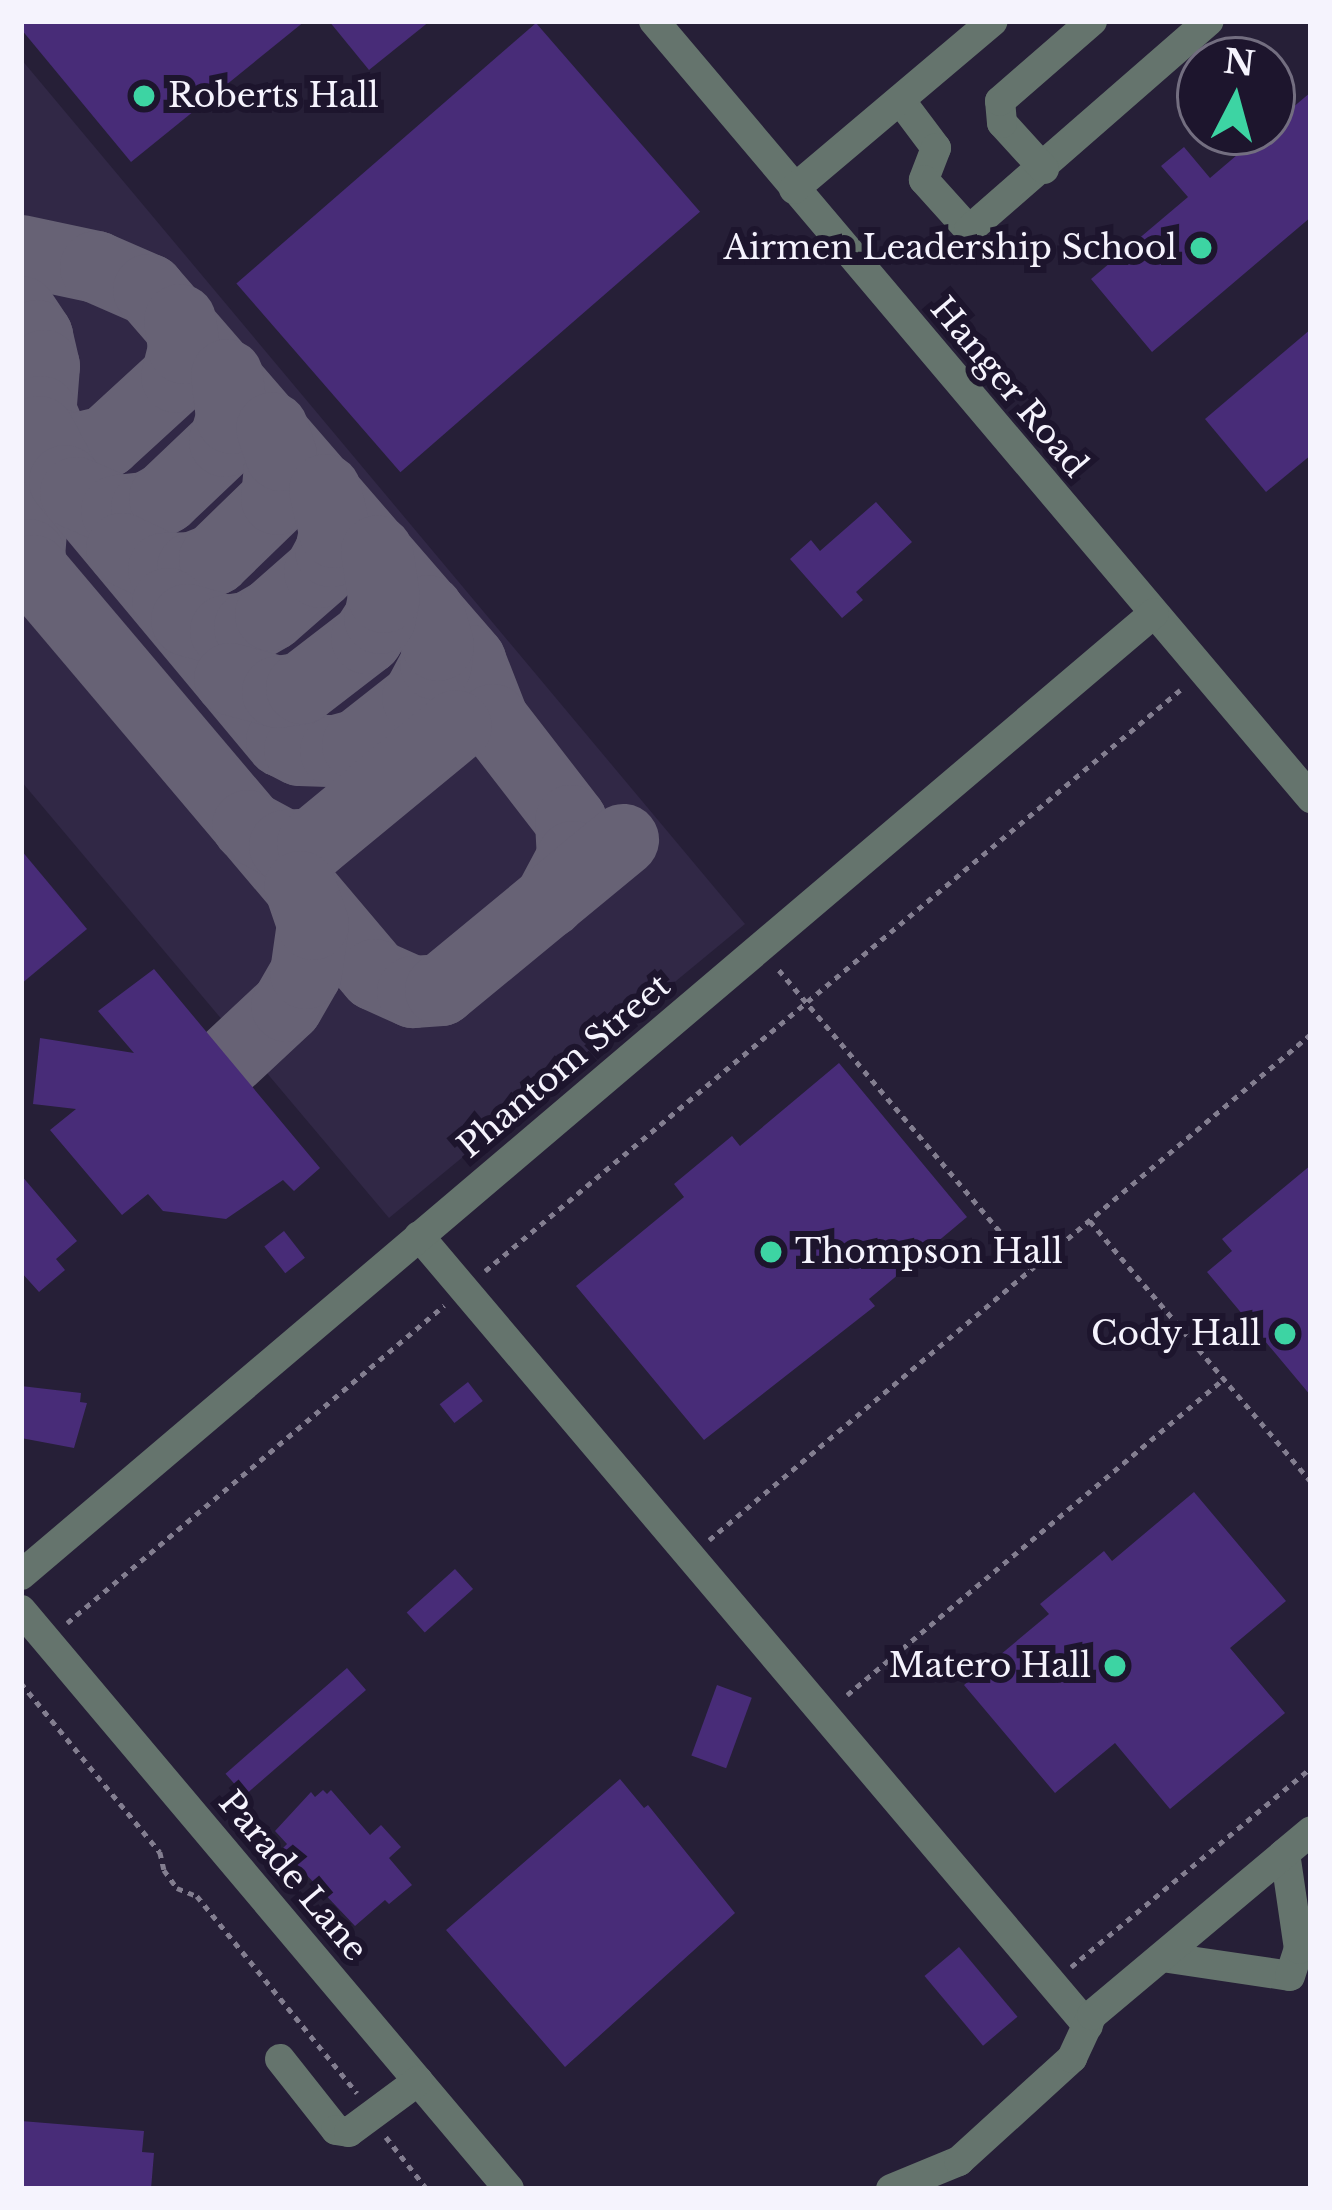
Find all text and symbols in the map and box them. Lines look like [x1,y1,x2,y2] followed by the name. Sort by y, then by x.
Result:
[1176,36,1296,156] north arrow
[1222,41,1257,85] text: N
[168,76,379,116] place label: Roberts Hall
[131,83,157,109] marker: Roberts Hall
[724,228,1177,268] place label: Airmen Leadership School
[1188,235,1214,261] marker: Airmen Leadership School
[922,289,1096,485] street label: Hanger Road
[450,966,678,1166] street label: Phantom Street
[795,1232,1063,1272] place label: Thompson Hall
[758,1239,784,1265] marker: Thompson Hall
[1090,1314,1261,1354] place label: Cody Hall
[1272,1321,1298,1347] marker: Cody Hall
[889,1646,1091,1686] place label: Matero Hall
[1102,1653,1128,1679] marker: Matero Hall
[211,1783,375,1969] street label: Parade Lane

